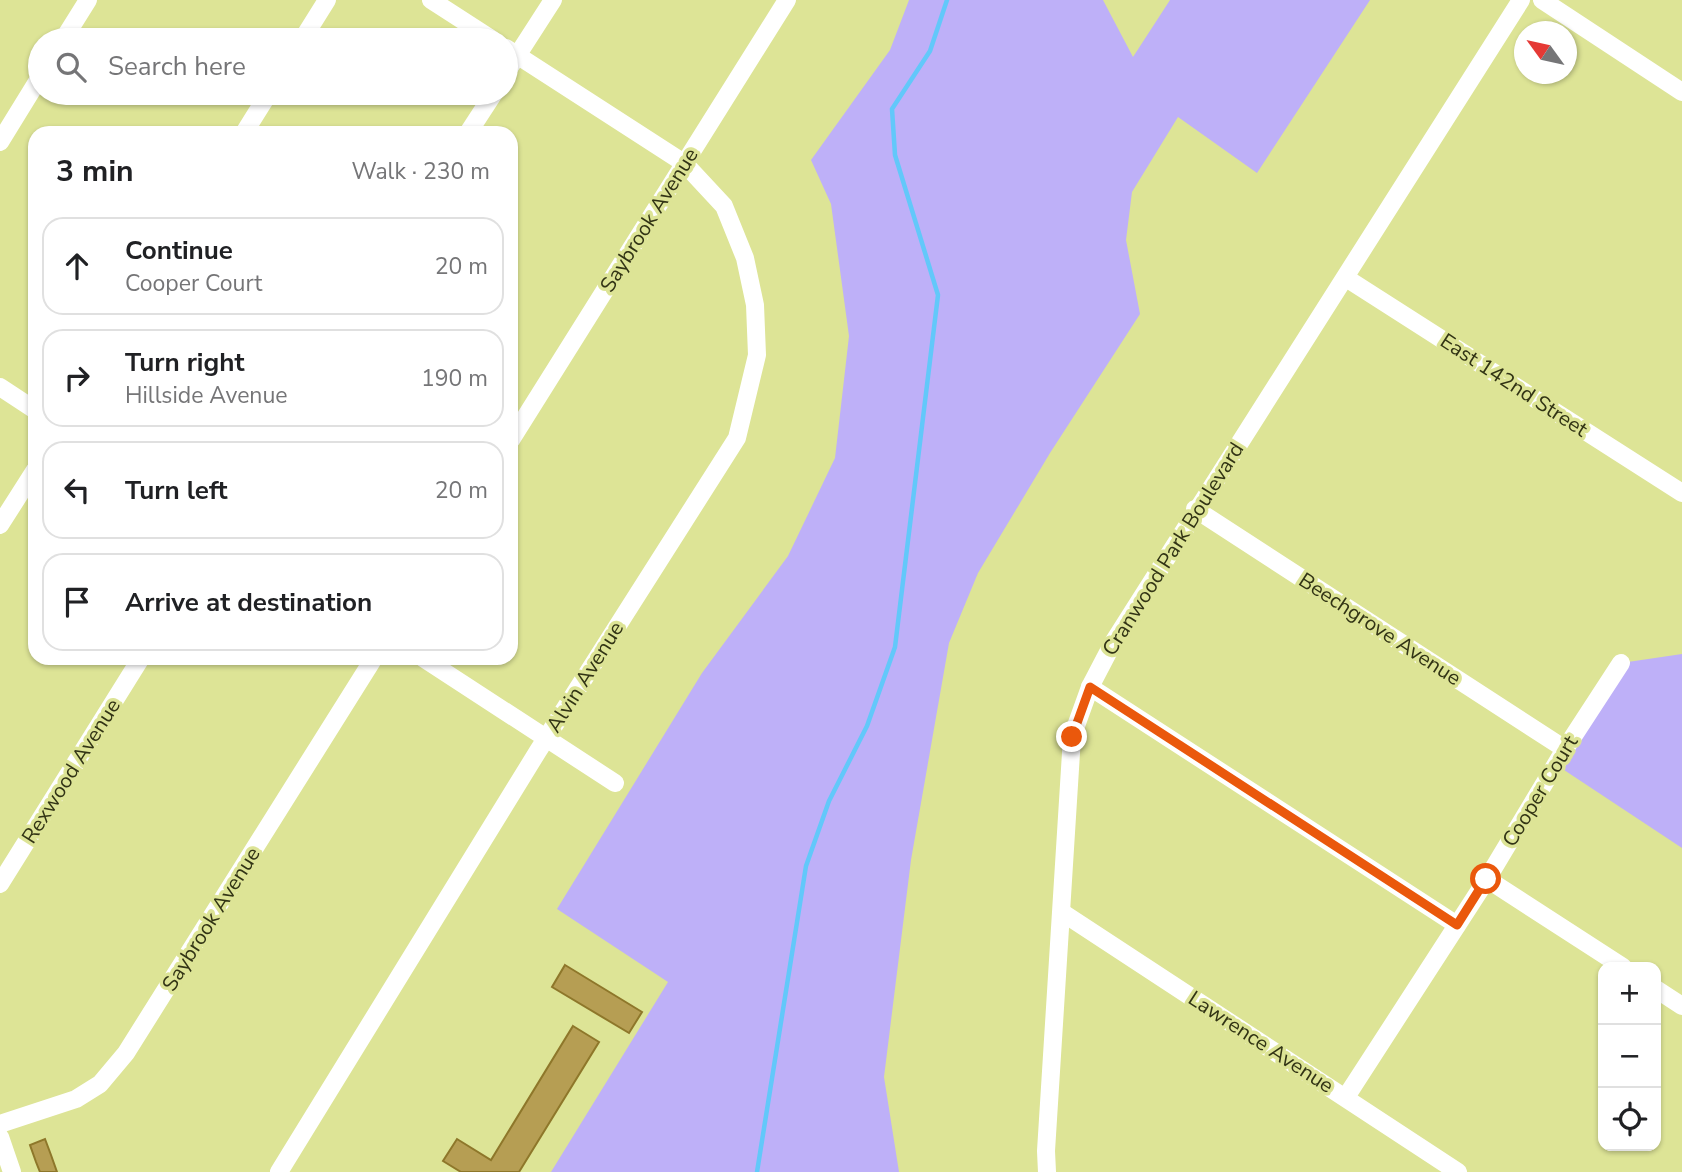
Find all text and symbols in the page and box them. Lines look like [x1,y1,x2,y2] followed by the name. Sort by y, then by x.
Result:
[1514,21,1577,84] north arrow
[28,28,518,105] search box
[52,48,90,86] icon: search
[108,49,246,84] text: Search here
[593,143,705,297] street label: Saybrook Avenue
[56,151,134,192] text: 3 min
[351,156,490,187] text: Walk · 230 m
[125,233,233,268] text: Continue
[58,247,96,285] icon: ahead
[435,251,488,282] text: 20 m
[125,268,262,299] text: Cooper Court
[1435,327,1594,444] street label: East 142nd Street
[125,345,244,380] text: Turn right
[58,359,96,397] icon: right
[421,363,488,394] text: 190 m
[125,380,288,411] text: Hillside Avenue
[1096,437,1250,661] street label: Cranwood Park Boulevard
[58,471,96,509] icon: left
[125,473,228,508] text: Turn left
[435,475,488,506] text: 20 m
[1293,566,1467,692] street label: Beechgrove Avenue
[58,583,96,621] icon: arrive
[125,585,372,620] text: Arrive at destination
[540,616,630,738] street label: Alvin Avenue
[15,693,127,849] street label: Rexwood Avenue
[1056,721,1087,752] route end
[1496,730,1585,852] street label: Cooper Court
[155,842,267,996] street label: Saybrook Avenue
[1470,863,1501,894] route start
[1598,962,1661,1151] map controls
[1598,962,1661,1025] button: +
[1183,984,1339,1100] street label: Lawrence Avenue
[1598,1025,1661,1088] button: −
[1598,1088,1661,1151] button: locate

